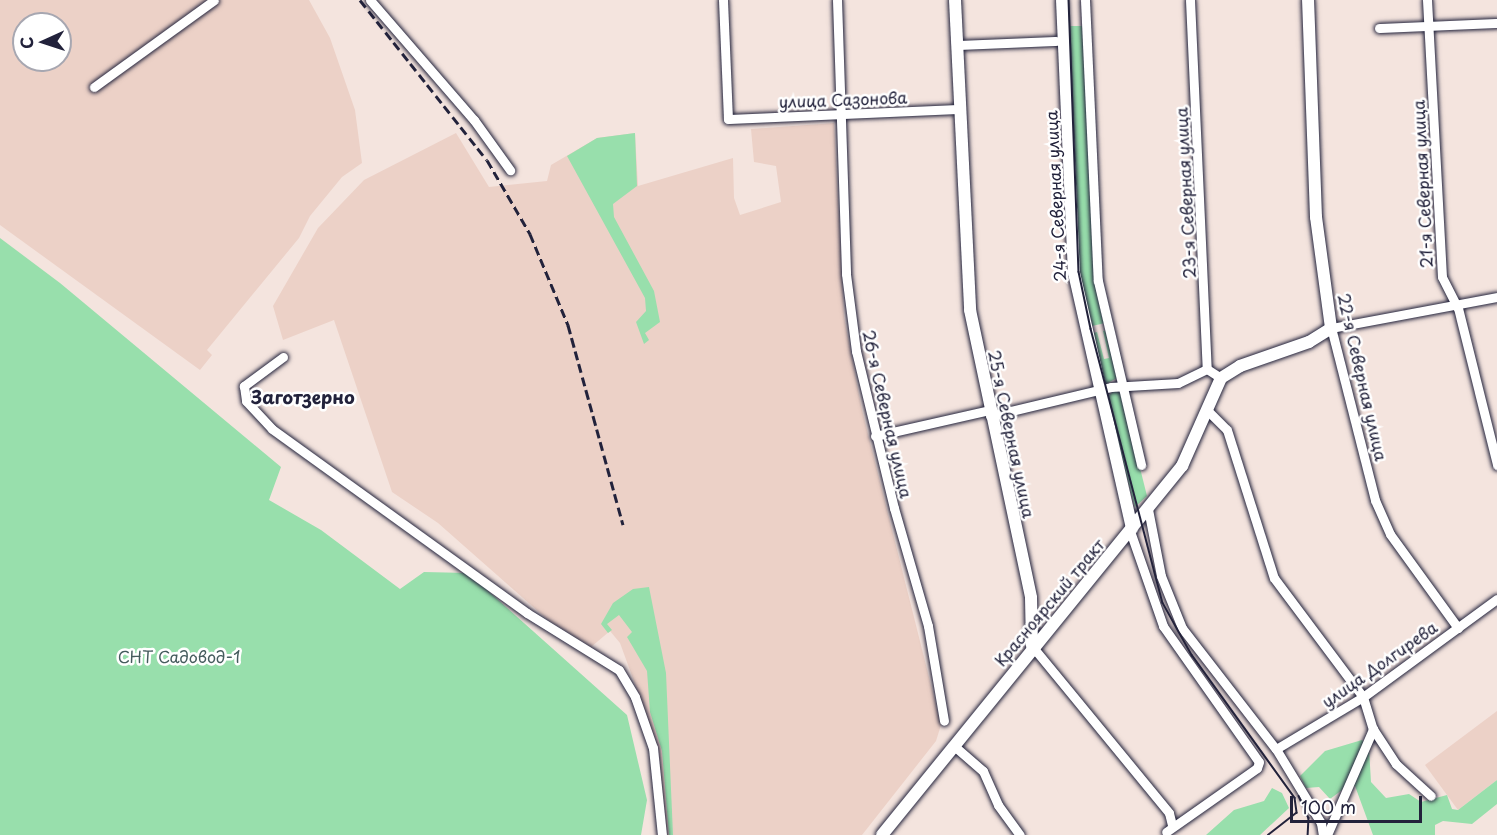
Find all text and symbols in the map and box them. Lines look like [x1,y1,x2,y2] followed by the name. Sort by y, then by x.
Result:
[12,12,72,72] north arrow
[14,36,38,49] text: С
[778,87,908,111] street label: улица Сазонова
[1408,99,1436,269] street label: 21-я Северная улица
[1171,106,1199,280] street label: 23-я Северная улица
[1041,109,1069,283] street label: 24-я Северная улица
[1334,291,1392,463] street label: 22-я Северная улица
[859,328,917,500] street label: 26-я Северная улица
[985,348,1039,520] street label: 25-я Северная улица
[251,386,355,408] district label: Заготзерно
[990,535,1108,669] street label: Красноярский тракт
[1317,617,1441,711] street label: улица Долгирева
[118,646,240,666] park label: СНТ Садовод-1
[1293,784,1425,822] scale bar
[1301,793,1356,820] text: 100 m

